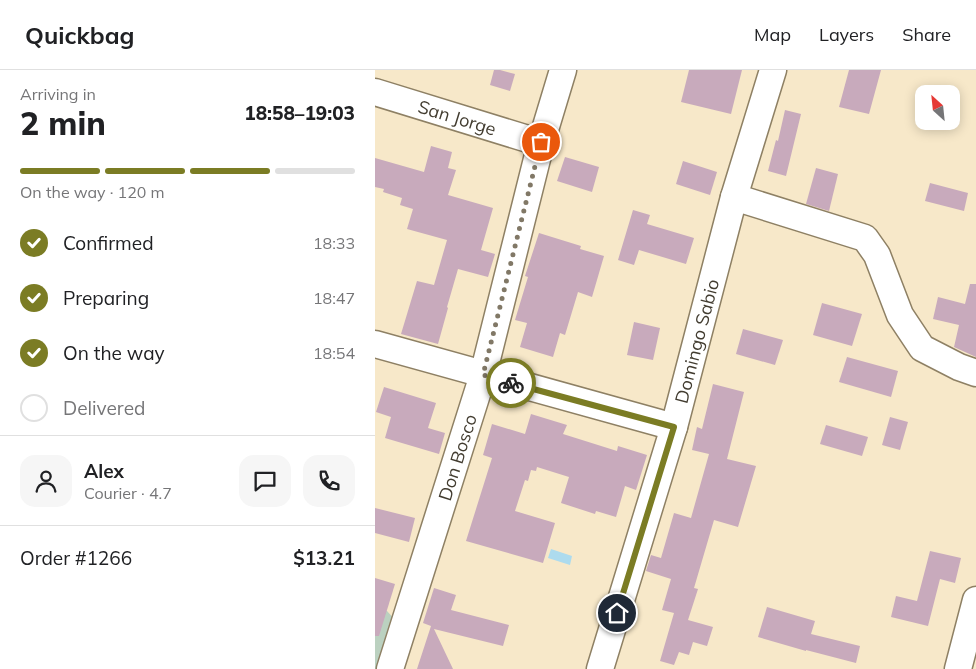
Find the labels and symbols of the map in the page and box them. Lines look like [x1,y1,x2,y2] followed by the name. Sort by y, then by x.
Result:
[915,85,960,130] north arrow
[415,94,499,140] street label: San Jorge
[520,121,562,163] pin
[669,276,724,406] street label: Domingo Sabio
[486,358,536,408] courier
[432,411,481,503] street label: Don Bosco
[596,592,638,634] pin

